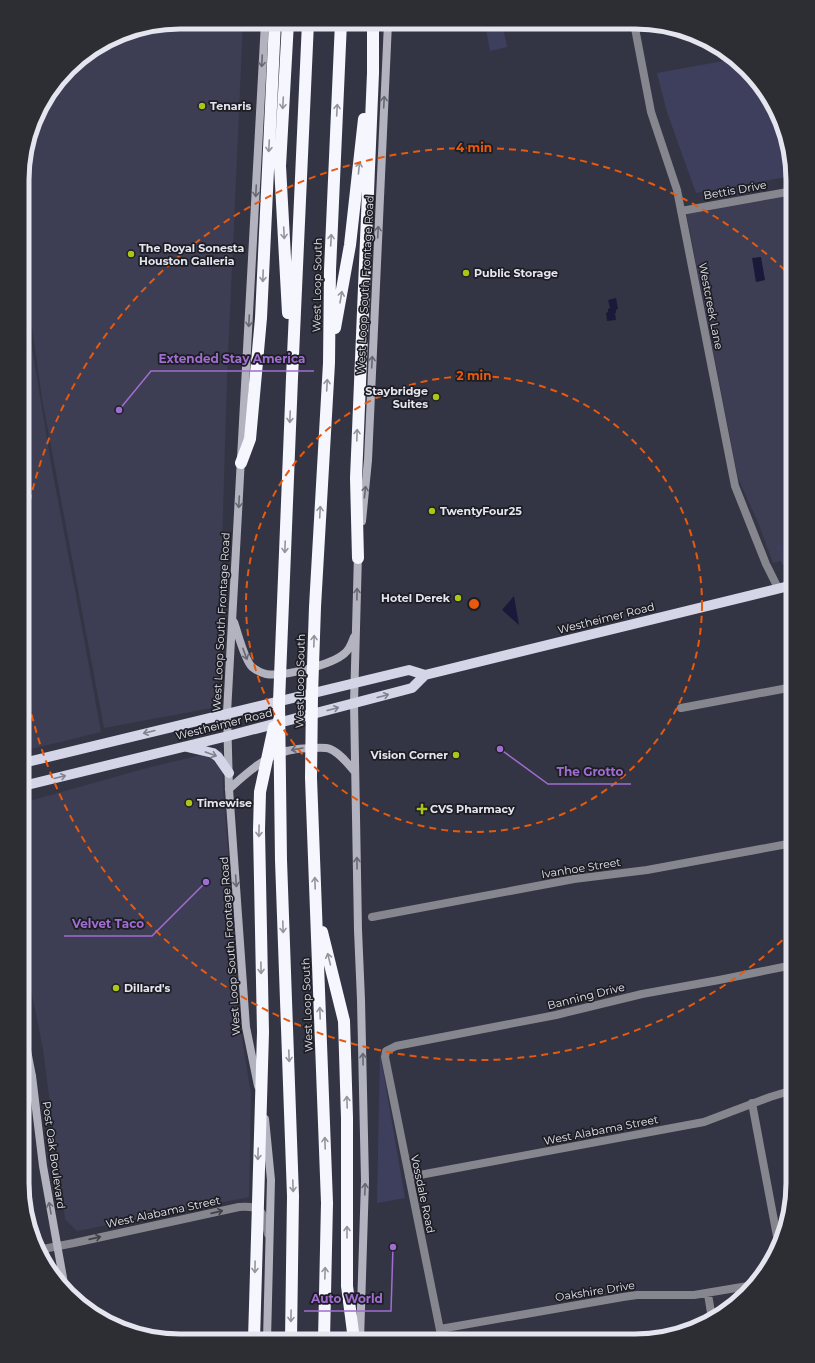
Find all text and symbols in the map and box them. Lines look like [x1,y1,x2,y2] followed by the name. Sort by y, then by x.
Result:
[259,54,266,67] one-way arrow
[280,96,287,109] one-way arrow
[381,96,388,109] one-way arrow
[210,99,252,113] place label: Tenaris
[197,101,207,111] marker: Tenaris
[334,104,341,117] one-way arrow
[265,139,272,152] one-way arrow
[456,140,492,155] text: 4 min
[355,162,362,175] one-way arrow
[702,178,768,202] street label: Bettis Drive
[252,184,259,197] one-way arrow
[353,195,377,375] street label: West Loop South Frontage Road
[280,226,287,239] one-way arrow
[375,226,382,239] one-way arrow
[328,234,335,247] one-way arrow
[309,238,325,332] street label: West Loop South
[139,241,244,268] place label: The Royal Sonesta Houston Galleria
[126,249,136,259] marker: The Royal Sonesta Houston Galleria
[696,261,726,351] street label: Westcreek Lane
[474,266,558,280] place label: Public Storage
[461,268,471,278] marker: Public Storage
[259,269,266,282] one-way arrow
[337,291,345,304] one-way arrow
[245,314,252,327] one-way arrow
[151,347,314,371] callout: Extended Stay America
[159,351,305,366] text: Extended Stay America
[369,356,376,369] one-way arrow
[457,368,491,383] text: 2 min
[324,379,331,392] one-way arrow
[365,384,428,411] place label: Staybridge Suites
[431,392,441,402] marker: Staybridge Suites
[286,410,294,423] one-way arrow
[354,429,361,442] one-way arrow
[361,486,368,499] one-way arrow
[235,495,242,508] one-way arrow
[440,504,522,518] place label: TwentyFour25
[316,506,324,519] one-way arrow
[427,506,437,516] marker: TwentyFour25
[209,532,233,712] street label: West Loop South Frontage Road
[281,540,288,553] one-way arrow
[353,588,361,601] one-way arrow
[381,591,451,605] place label: Hotel Derek
[453,593,463,603] marker: Hotel Derek
[467,597,481,611] centre of rings
[556,599,656,637] street label: Westheimer Road
[292,634,308,728] street label: West Loop South
[310,635,317,648] one-way arrow
[242,648,250,660] one-way arrow
[377,691,390,699] one-way arrow
[326,704,339,712] one-way arrow
[174,705,274,743] street label: Westheimer Road
[142,729,155,736] one-way arrow
[291,746,304,754] one-way arrow
[369,748,448,762] place label: Vision Corner
[204,750,216,758] one-way arrow
[451,750,461,760] marker: Vision Corner
[548,760,631,784] callout: The Grotto
[557,764,624,779] text: The Grotto
[54,773,67,780] one-way arrow
[197,796,252,810] place label: Timewise
[184,798,194,808] marker: Timewise
[430,802,515,816] place label: CVS Pharmacy
[417,804,427,814] marker: CVS Pharmacy
[255,824,263,837] one-way arrow
[540,855,622,881] street label: Ivanhoe Street
[217,856,243,1036] street label: West Loop South Frontage Road
[353,857,361,870] one-way arrow
[233,874,240,887] one-way arrow
[311,877,319,890] one-way arrow
[64,912,152,936] callout: Velvet Taco
[71,916,144,931] text: Velvet Taco
[280,920,287,933] one-way arrow
[324,953,332,966] one-way arrow
[298,958,316,1052] street label: West Loop South
[257,961,265,974] one-way arrow
[546,980,627,1012] street label: Banning Drive
[124,981,171,995] place label: Dillard's
[111,983,121,993] marker: Dillard's
[316,1007,324,1020] one-way arrow
[285,1049,292,1062] one-way arrow
[359,1053,367,1066] one-way arrow
[343,1096,351,1109] one-way arrow
[40,1100,68,1210] street label: Post Oak Boulevard
[542,1112,660,1148] street label: West Alabama Street
[321,1137,329,1150] one-way arrow
[255,1147,262,1160] one-way arrow
[408,1153,438,1235] street label: Vossdale Road
[289,1179,296,1192] one-way arrow
[361,1183,369,1196] one-way arrow
[105,1193,222,1231] street label: West Alabama Street
[46,1202,54,1215] one-way arrow
[210,1208,223,1215] one-way arrow
[343,1226,351,1239] one-way arrow
[88,1234,101,1242] one-way arrow
[251,1260,259,1273] one-way arrow
[322,1267,329,1280] one-way arrow
[554,1278,636,1304] street label: Oakshire Drive
[304,1287,391,1311] callout: Auto World
[310,1291,383,1306] text: Auto World
[288,1309,295,1322] one-way arrow

